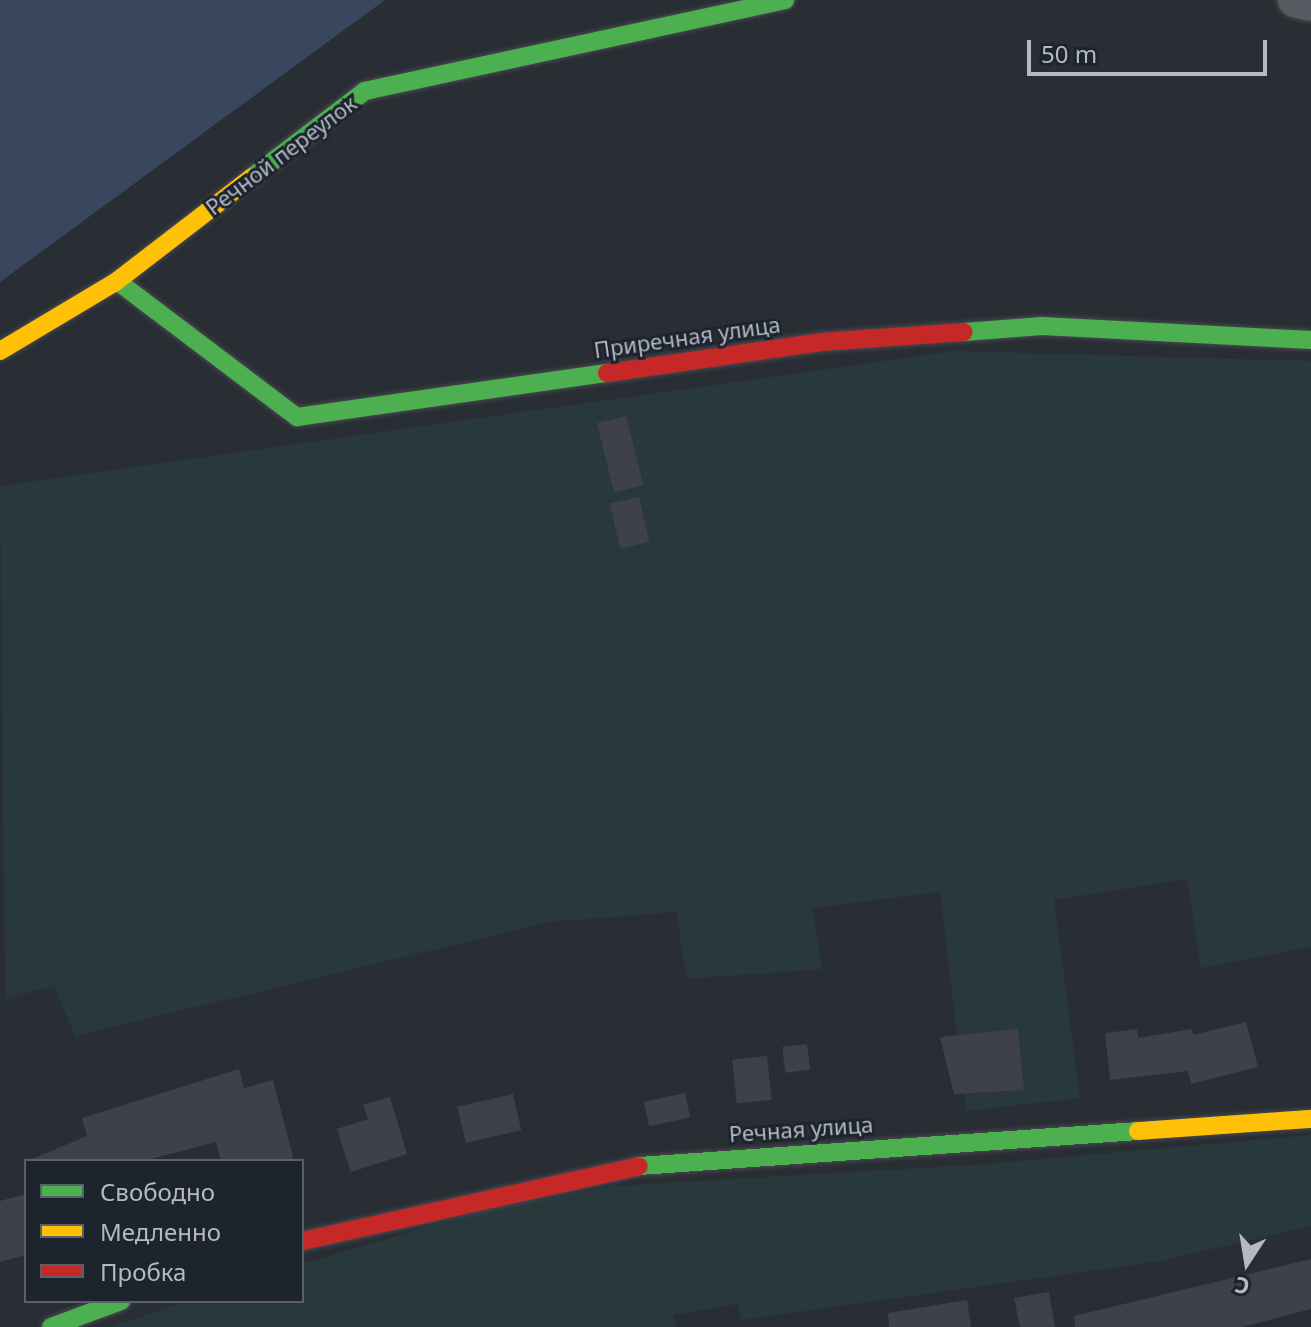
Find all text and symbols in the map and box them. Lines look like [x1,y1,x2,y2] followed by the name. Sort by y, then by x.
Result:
[1031,24,1271,74] scale bar
[1041,37,1097,70] text: 50 m
[200,90,362,220] street label: Речной переулок
[592,311,782,363] street label: Приречная улица
[728,1111,874,1147] street label: Речная улица
[24,1159,304,1303] legend
[100,1175,215,1208] text: Свободно
[100,1215,221,1248] text: Медленно
[1207,1223,1287,1303] north arrow
[100,1255,186,1288] text: Пробка
[1232,1270,1252,1303] text: С

